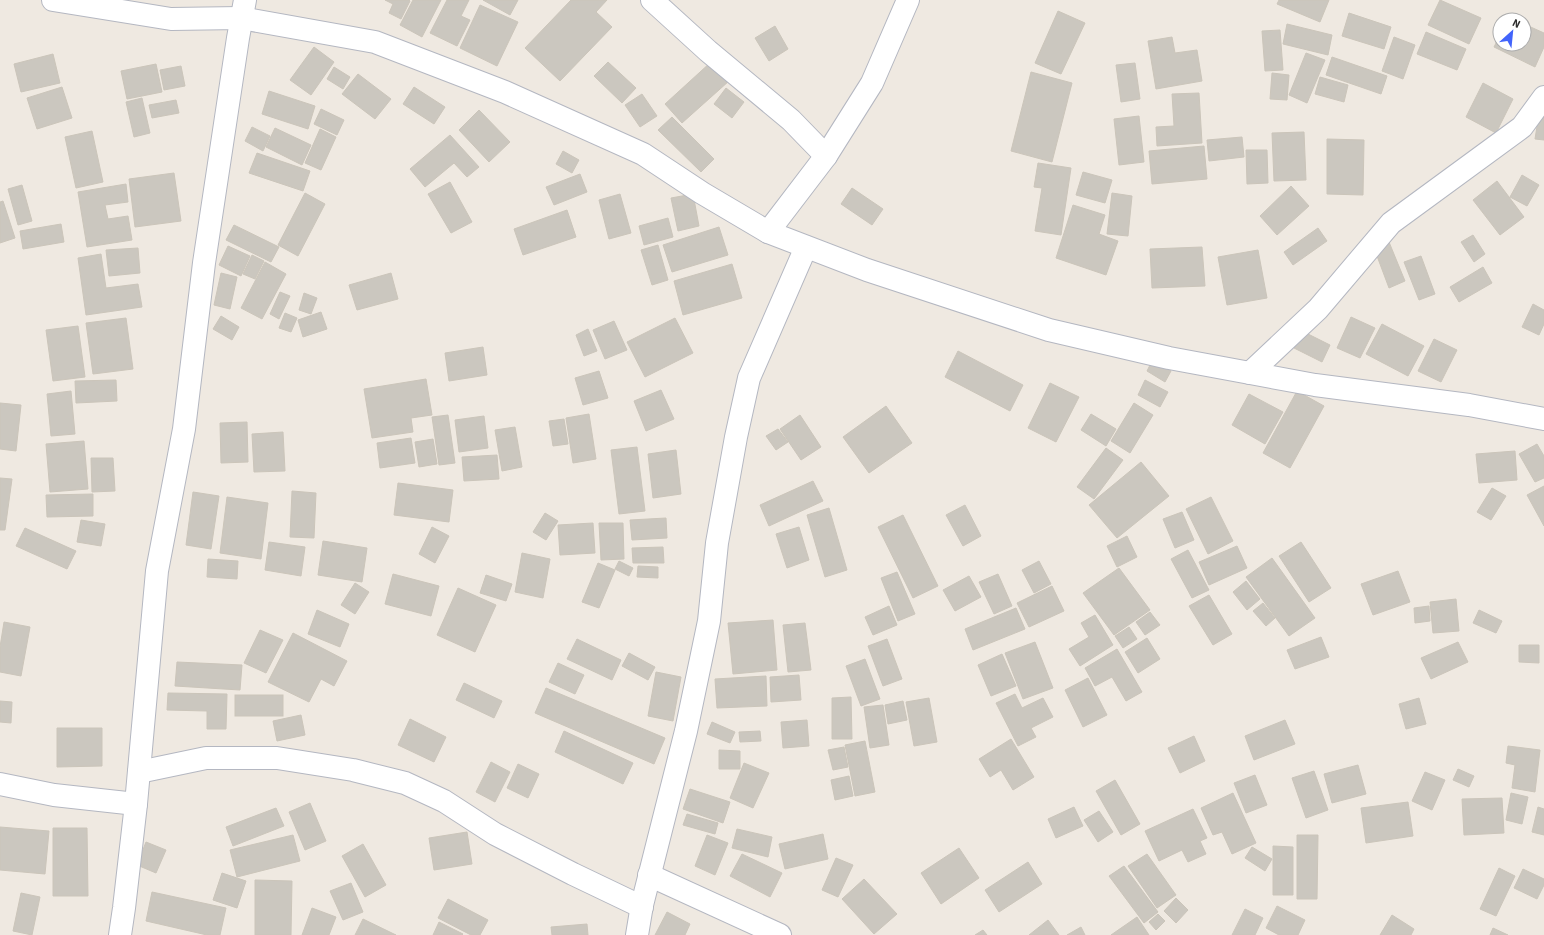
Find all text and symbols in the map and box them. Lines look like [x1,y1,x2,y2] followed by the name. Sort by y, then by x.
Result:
[1492,12,1532,52] north arrow
[1510,15,1523,32] text: N

